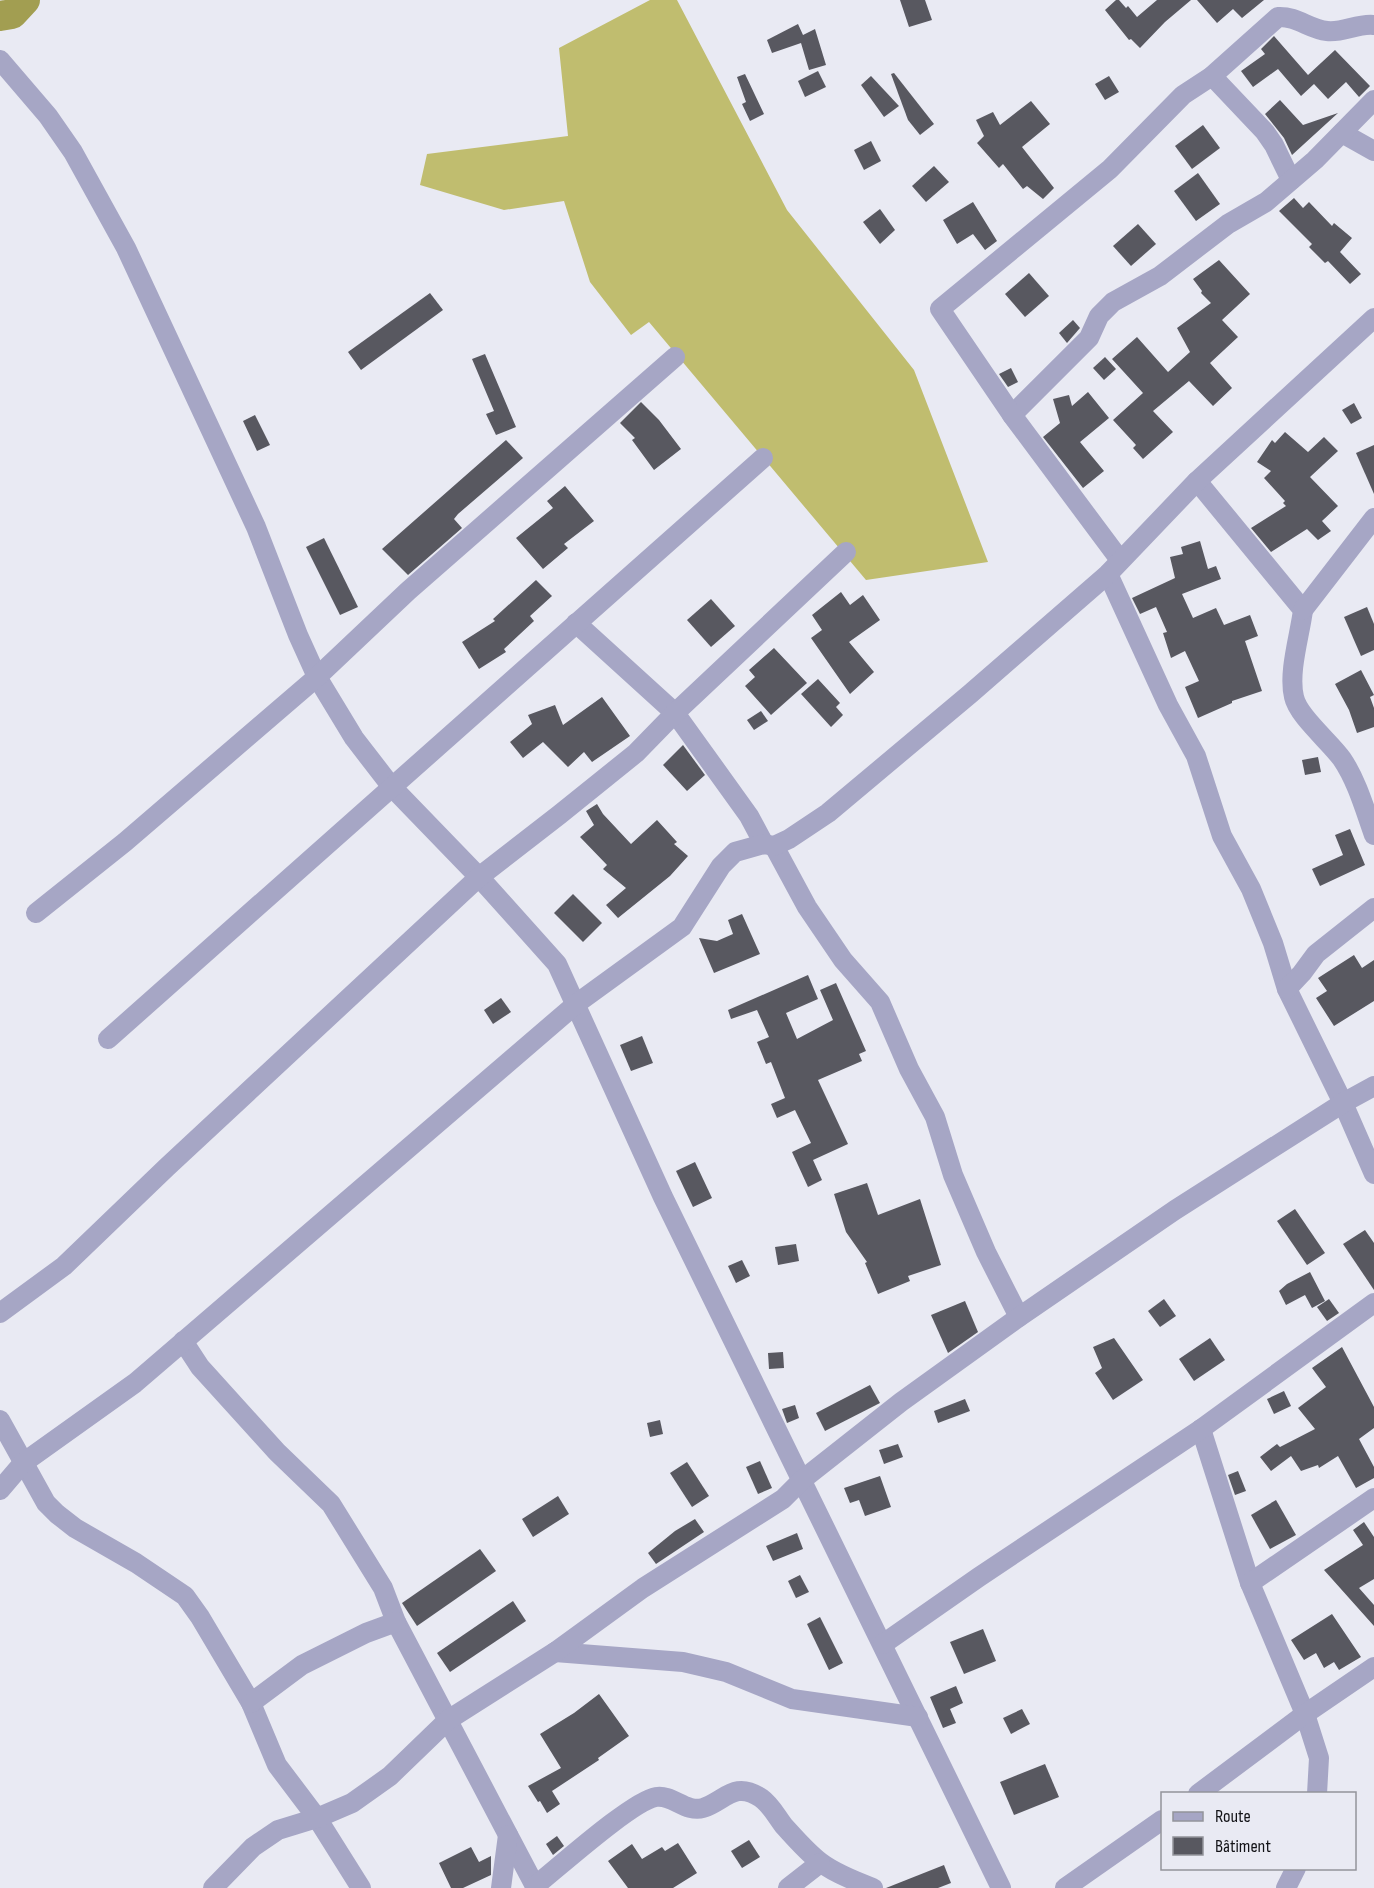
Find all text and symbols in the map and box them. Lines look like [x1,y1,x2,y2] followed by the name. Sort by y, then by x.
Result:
[1161,1792,1356,1870] legend
[1215,1806,1251,1827] text: Route
[1215,1836,1271,1857] text: Bâtiment

